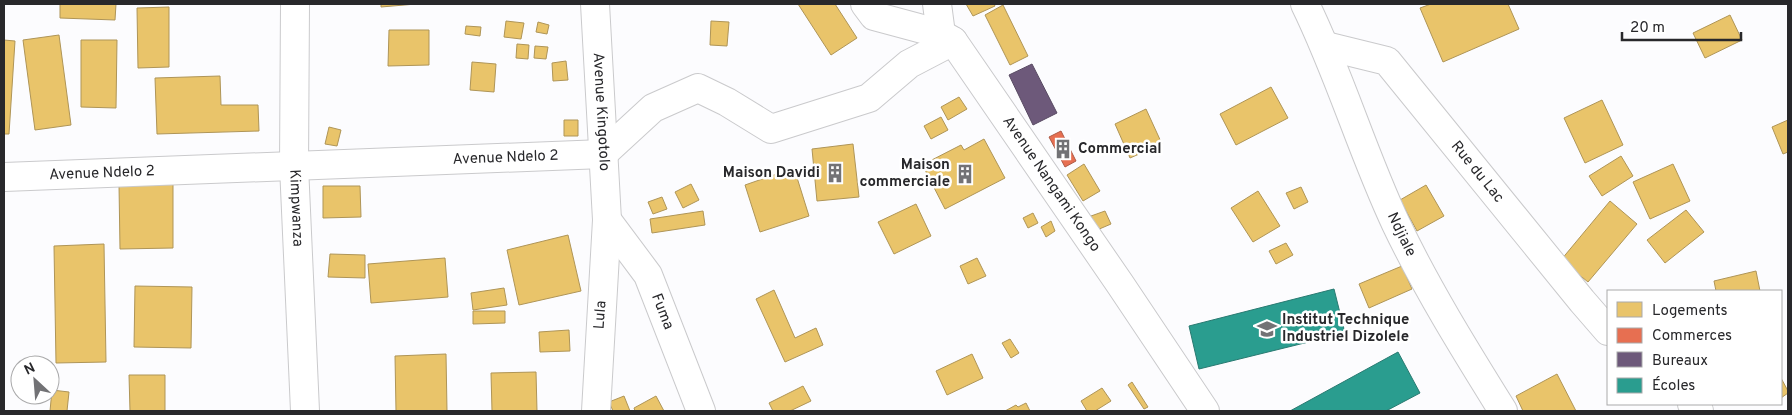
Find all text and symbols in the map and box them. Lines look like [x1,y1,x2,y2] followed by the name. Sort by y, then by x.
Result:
[1622,10,1741,42] scale bar
[1630,19,1665,38] text: 20 m
[588,52,614,172] street label: Avenue Kingotolo
[998,113,1105,256] street label: Avenue Nangami Kongo
[1447,137,1508,207] street label: Rue du Lac
[1052,138,1074,160] building icon: Commercial
[1078,140,1162,159] place label: Commercial
[452,146,559,169] street label: Avenue Ndelo 2
[859,156,950,192] place label: Maison commerciale
[49,162,155,185] street label: Avenue Ndelo 2
[824,162,846,184] building icon: Maison Davidi
[954,163,976,185] building icon: Maison commerciale
[723,164,820,183] place label: Maison Davidi
[285,169,307,247] street label: Kimpwanza
[1382,209,1420,260] street label: Ndjiale
[1607,290,1782,405] legend
[647,291,678,332] street label: Fuma
[591,300,611,330] street label: Lula
[1652,302,1728,321] text: Logements
[1282,311,1409,347] place label: Institut Technique Industriel Dizolele
[1256,318,1278,340] school or university icon: Institut Technique Industriel Dizolele
[1652,327,1732,346] text: Commerces
[1652,352,1708,371] text: Bureaux
[10,355,60,405] north arrow
[22,360,38,380] text: N
[1652,376,1695,396] text: Écoles

